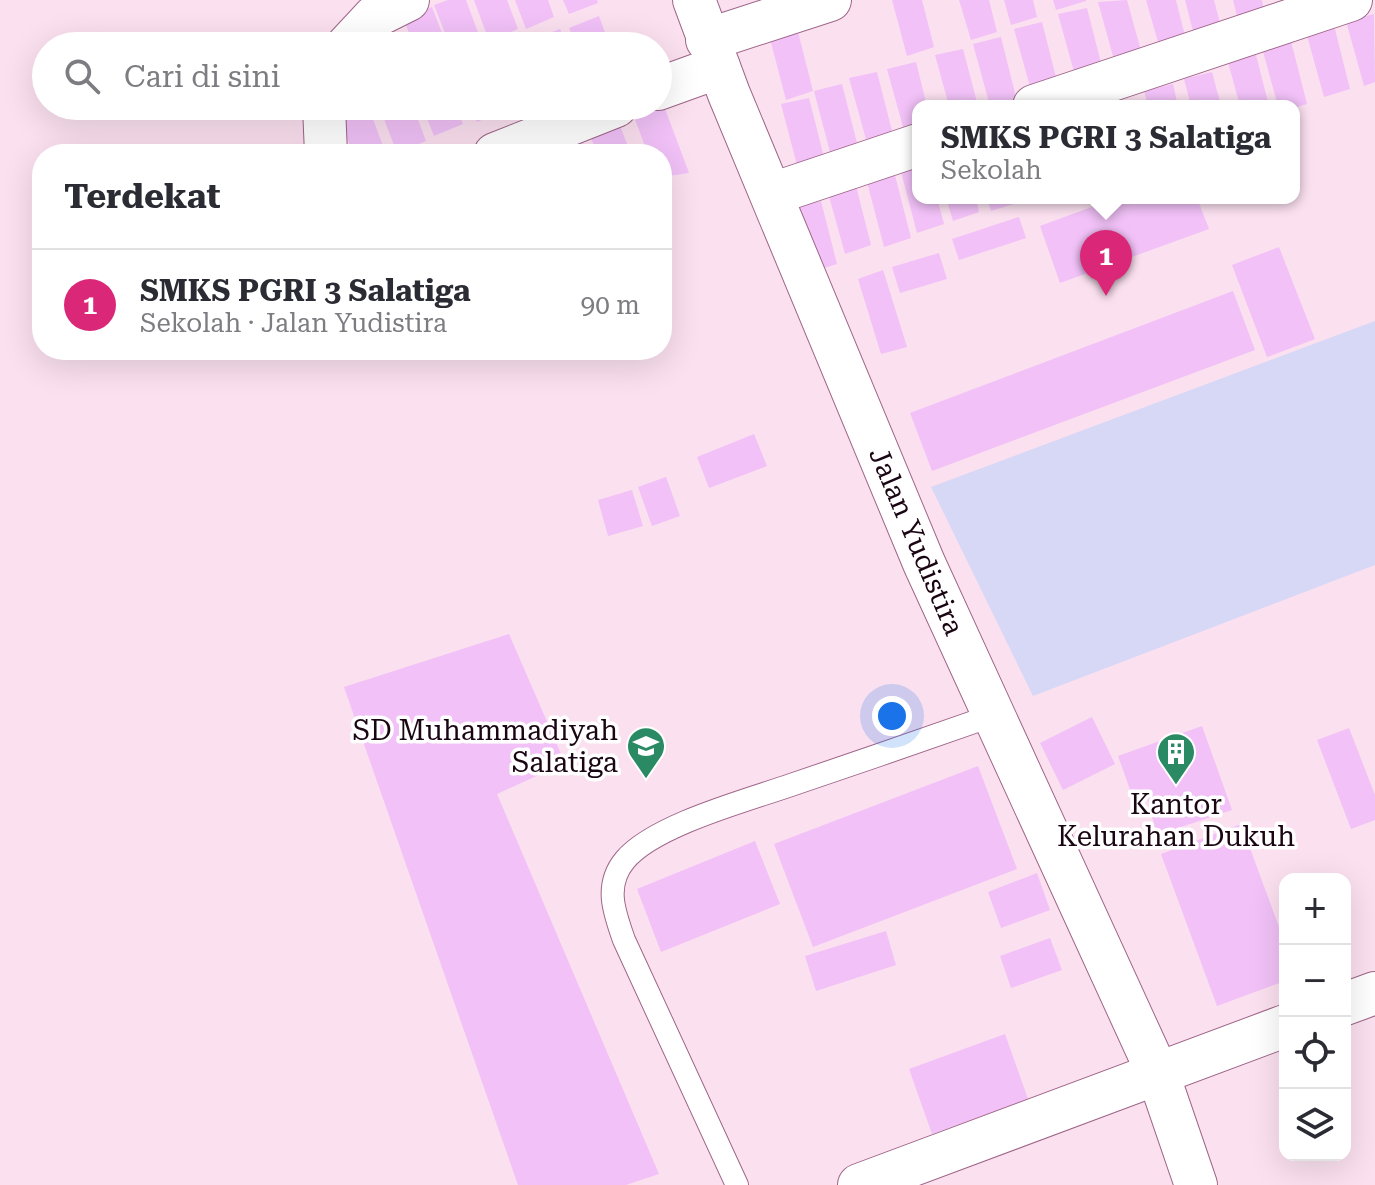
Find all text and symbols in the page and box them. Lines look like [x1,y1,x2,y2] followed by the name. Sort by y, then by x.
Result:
[32,32,672,120] search box
[60,54,104,98] icon: search
[124,59,280,94] text: Cari di sini
[912,100,1300,204] popup
[941,120,1271,155] text: SMKS PGRI 3 Salatiga
[941,155,1042,185] text: Sekolah
[64,176,220,216] text: Terdekat
[1080,230,1132,296] pin: 1
[140,273,471,308] text: SMKS PGRI 3 Salatiga
[83,290,97,320] text: 1
[581,290,640,320] text: 90 m
[140,308,447,338] text: Sekolah · Jalan Yudistira
[862,442,971,640] street label: Jalan Yudistira
[872,696,912,736] your location
[352,714,618,779] place label: SD Muhammadiyah Salatiga
[625,725,667,780] school or university icon: SD Muhammadiyah Salatiga
[1155,731,1197,786] building icon: Kantor Kelurahan Dukuh
[1057,788,1295,853] place label: Kantor Kelurahan Dukuh
[1279,873,1351,1161] map controls
[1279,873,1351,945] button: +
[1279,945,1351,1017] button: −
[1279,1017,1351,1089] button: locate
[1279,1089,1351,1161] button: layers

